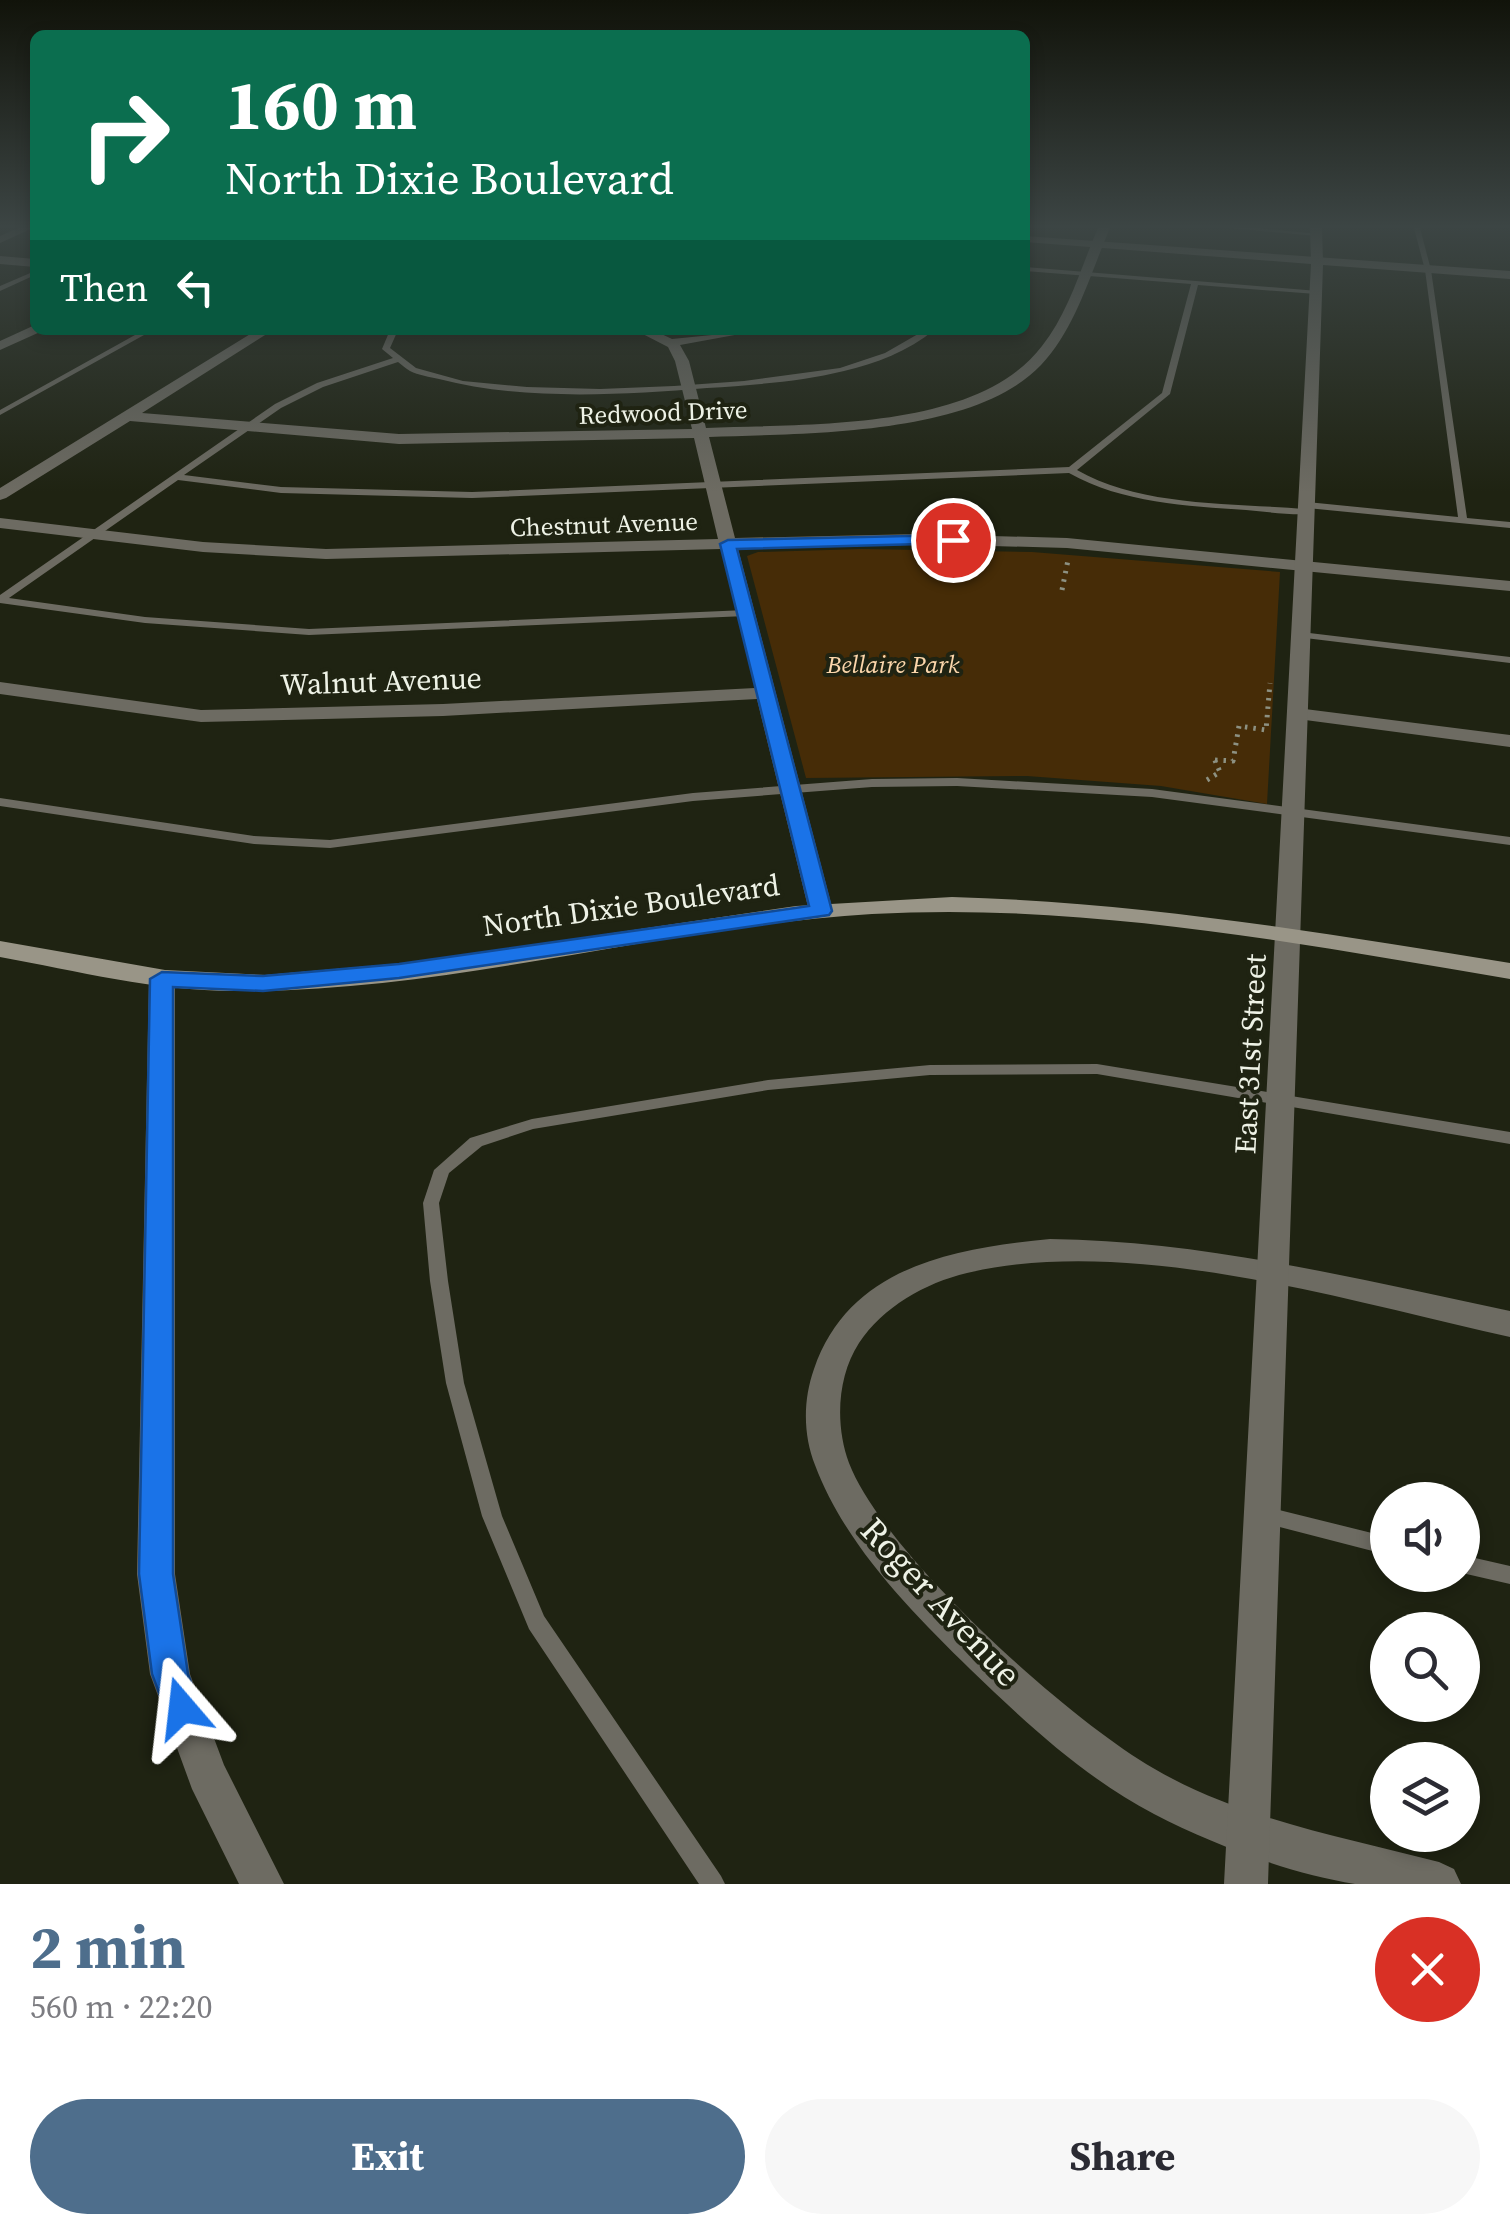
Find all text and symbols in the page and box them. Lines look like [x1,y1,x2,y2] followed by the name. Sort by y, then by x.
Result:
[225,56,417,152] text: 160 m
[60,70,190,200] icon: right
[225,147,674,209] text: North Dixie Boulevard
[168,260,223,315] icon: left
[60,262,148,314] text: Then
[578,392,748,432] street label: Redwood Drive
[911,498,996,583] pin
[509,504,699,544] street label: Chestnut Avenue
[926,513,981,568] icon: arrive
[826,647,960,681] park label: Bellaire Park
[279,657,483,705] street label: Walnut Avenue
[480,864,782,946] street label: North Dixie Boulevard
[1224,953,1276,1155] street label: East 31st Street
[1370,1482,1480,1852] map controls
[1370,1482,1480,1592] button: sound
[850,1507,1032,1697] street label: Roger Avenue
[1370,1612,1480,1722] button: search
[130,1656,234,1760] position arrow
[1370,1742,1480,1852] button: layers
[30,1906,186,1988] text: 2 min
[1375,1917,1480,2022] button: close
[30,1985,212,2029] text: 560 m · 22:20
[30,2099,745,2214] button: Exit
[765,2099,1480,2214] button: Share

